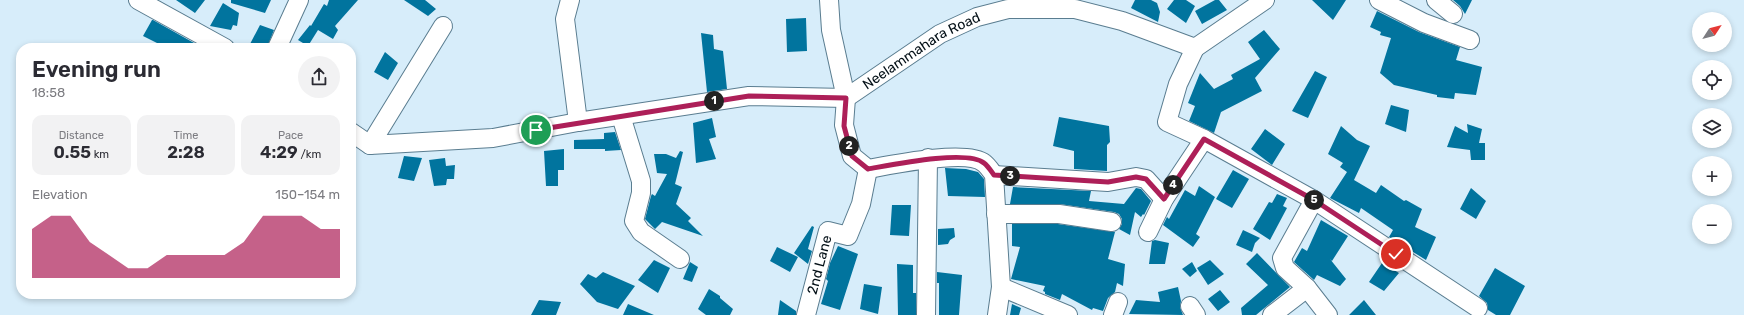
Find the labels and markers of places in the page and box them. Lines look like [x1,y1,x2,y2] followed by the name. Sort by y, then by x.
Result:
[704,91,724,111] pin: 1
[519,113,553,147] pin
[839,136,859,156] pin: 2
[1000,166,1020,186] pin: 3
[1163,175,1183,195] pin: 4
[1304,190,1324,210] pin: 5
[1379,237,1413,271] pin

